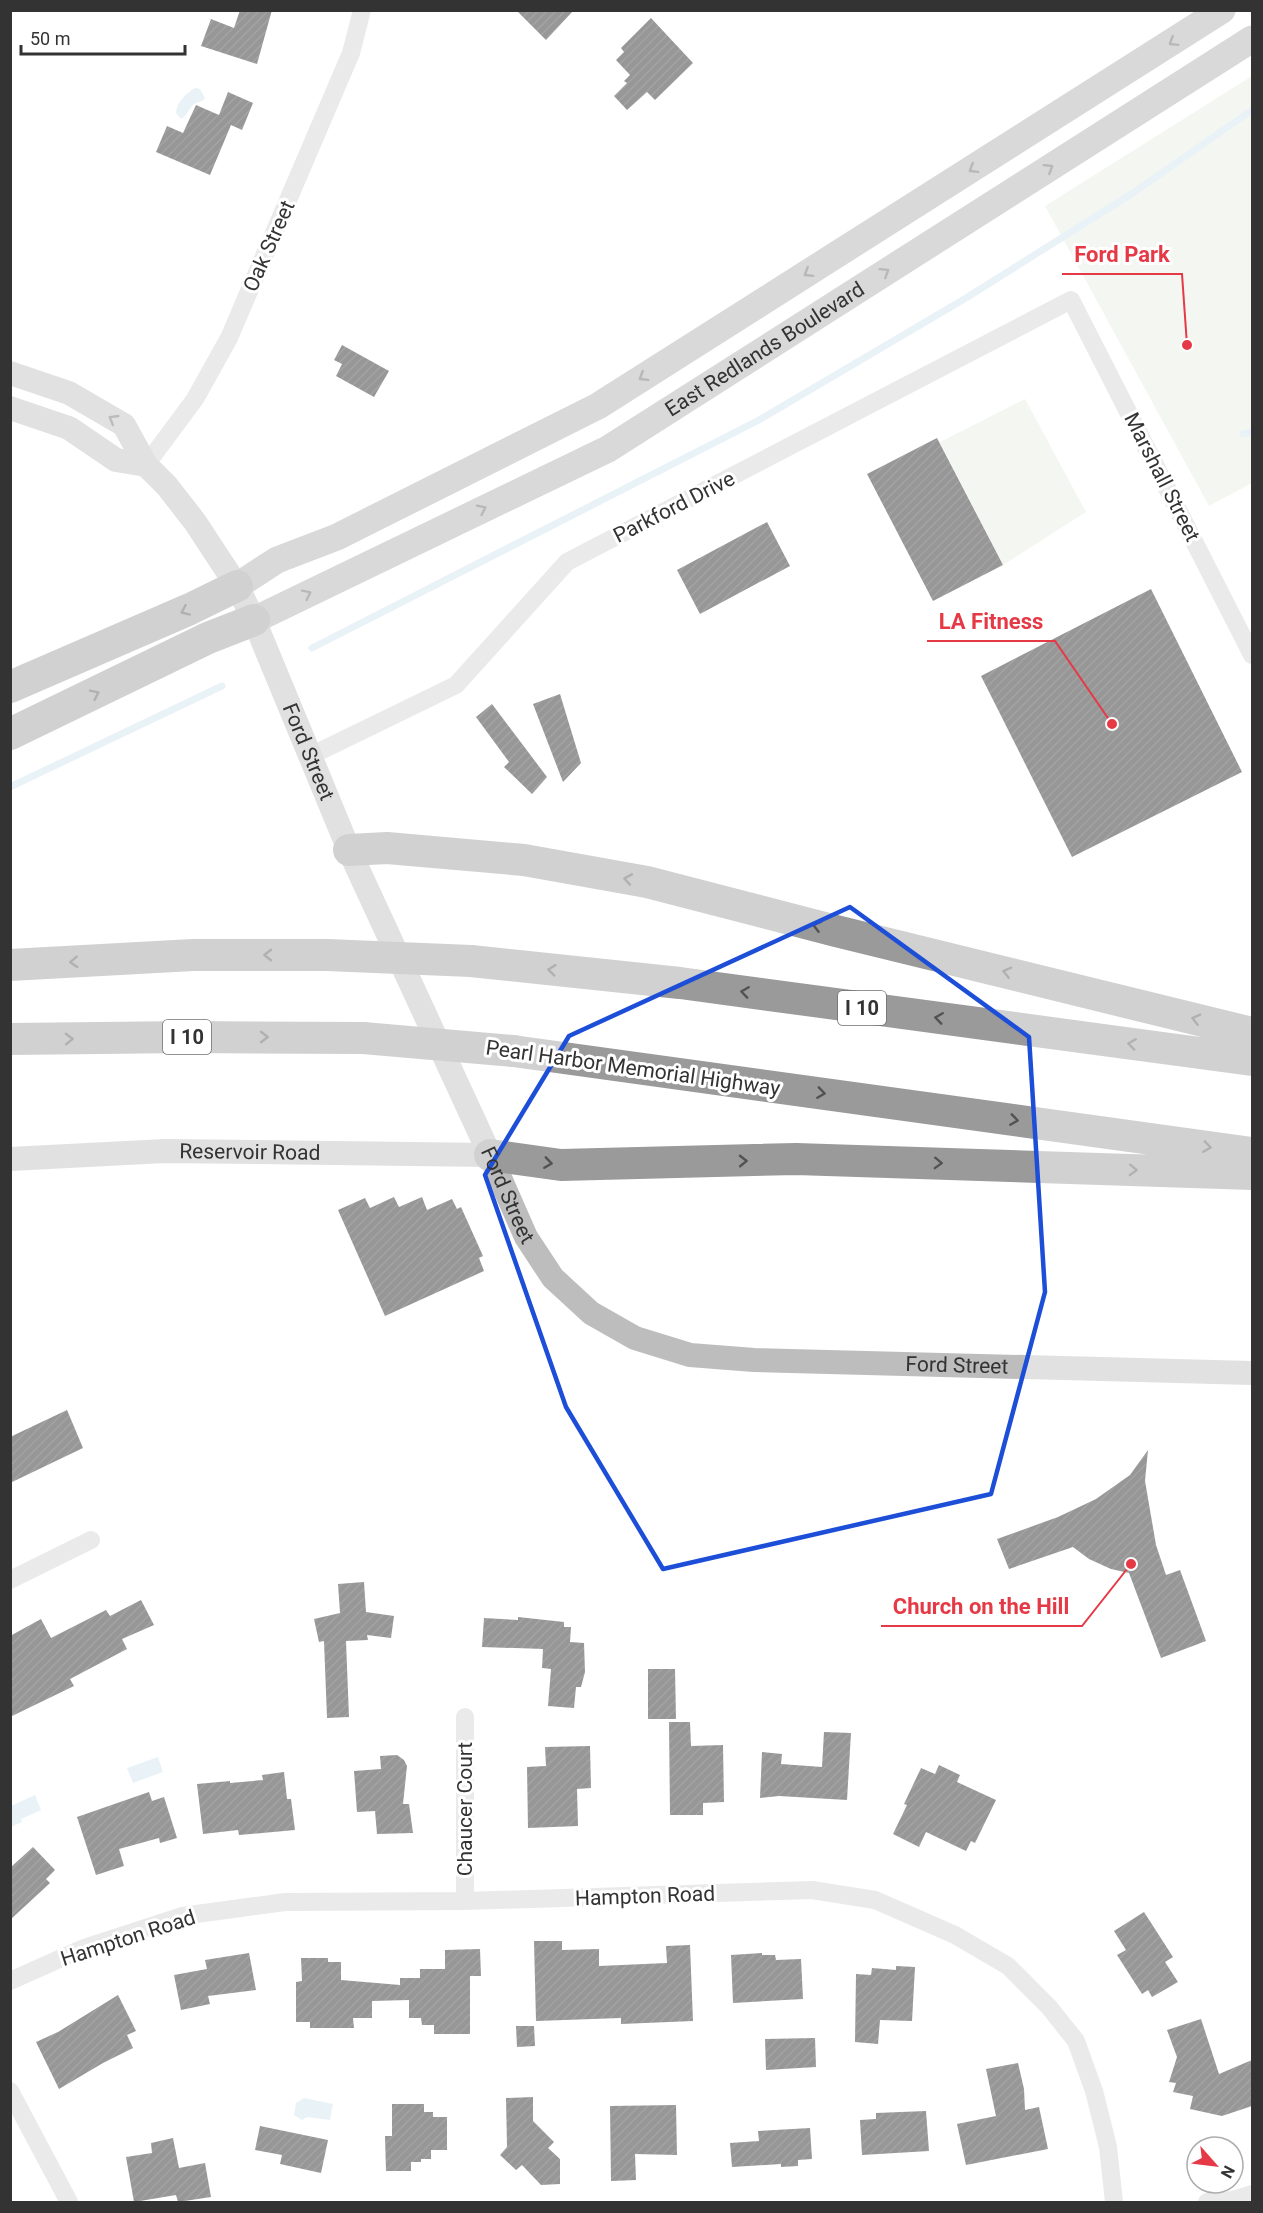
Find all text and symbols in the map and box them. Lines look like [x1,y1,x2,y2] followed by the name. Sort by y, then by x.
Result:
[21,18,184,56] scale bar
[30,28,70,49] text: 50 m
[1169,34,1179,46] one-way arrow
[968,161,979,172] one-way arrow
[1043,164,1054,175] one-way arrow
[238,197,300,295] street label: Oak Street
[1062,234,1182,274] callout: Ford Park
[1074,242,1170,267] text: Ford Park
[804,266,815,277] one-way arrow
[879,268,889,280] one-way arrow
[661,277,869,421] street label: East Redlands Boulevard
[639,370,649,382] one-way arrow
[1119,408,1205,546] street label: Marshall Street
[109,414,119,426] one-way arrow
[609,466,739,548] street label: Parkford Drive
[476,505,487,517] one-way arrow
[300,590,311,602] one-way arrow
[927,601,1055,641] callout: LA Fitness
[180,604,191,616] one-way arrow
[939,609,1043,634] text: LA Fitness
[88,689,99,701] one-way arrow
[278,700,339,804] street label: Ford Street
[623,873,633,886] one-way arrow
[812,921,822,934] one-way arrow
[264,949,273,961] one-way arrow
[69,955,78,968] one-way arrow
[547,964,556,977] one-way arrow
[1002,966,1012,979] one-way arrow
[741,986,750,999] one-way arrow
[838,991,886,1025] road number: I 10
[934,1012,943,1024] one-way arrow
[1191,1013,1201,1026] one-way arrow
[163,1020,211,1054] road number: I 10
[259,1031,268,1043] one-way arrow
[64,1032,73,1045] one-way arrow
[484,1035,782,1101] street label: Pearl Harbor Memorial Highway
[1127,1038,1137,1050] one-way arrow
[816,1087,825,1099] one-way arrow
[1009,1113,1019,1126] one-way arrow
[179,1139,320,1165] street label: Reservoir Road
[1203,1140,1212,1152] one-way arrow
[476,1143,539,1248] street label: Ford Street
[738,1154,747,1167] one-way arrow
[543,1156,552,1168] one-way arrow
[933,1157,942,1170] one-way arrow
[1128,1163,1137,1176] one-way arrow
[905,1352,1009,1379] street label: Ford Street
[881,1586,1082,1626] callout: Church on the Hill
[893,1594,1069,1619] text: Church on the Hill
[453,1742,477,1876] street label: Chaucer Court
[574,1882,716,1910] street label: Hampton Road
[58,1905,198,1971] street label: Hampton Road
[1185,2135,1245,2195] north arrow
[1217,2162,1239,2181] text: N

